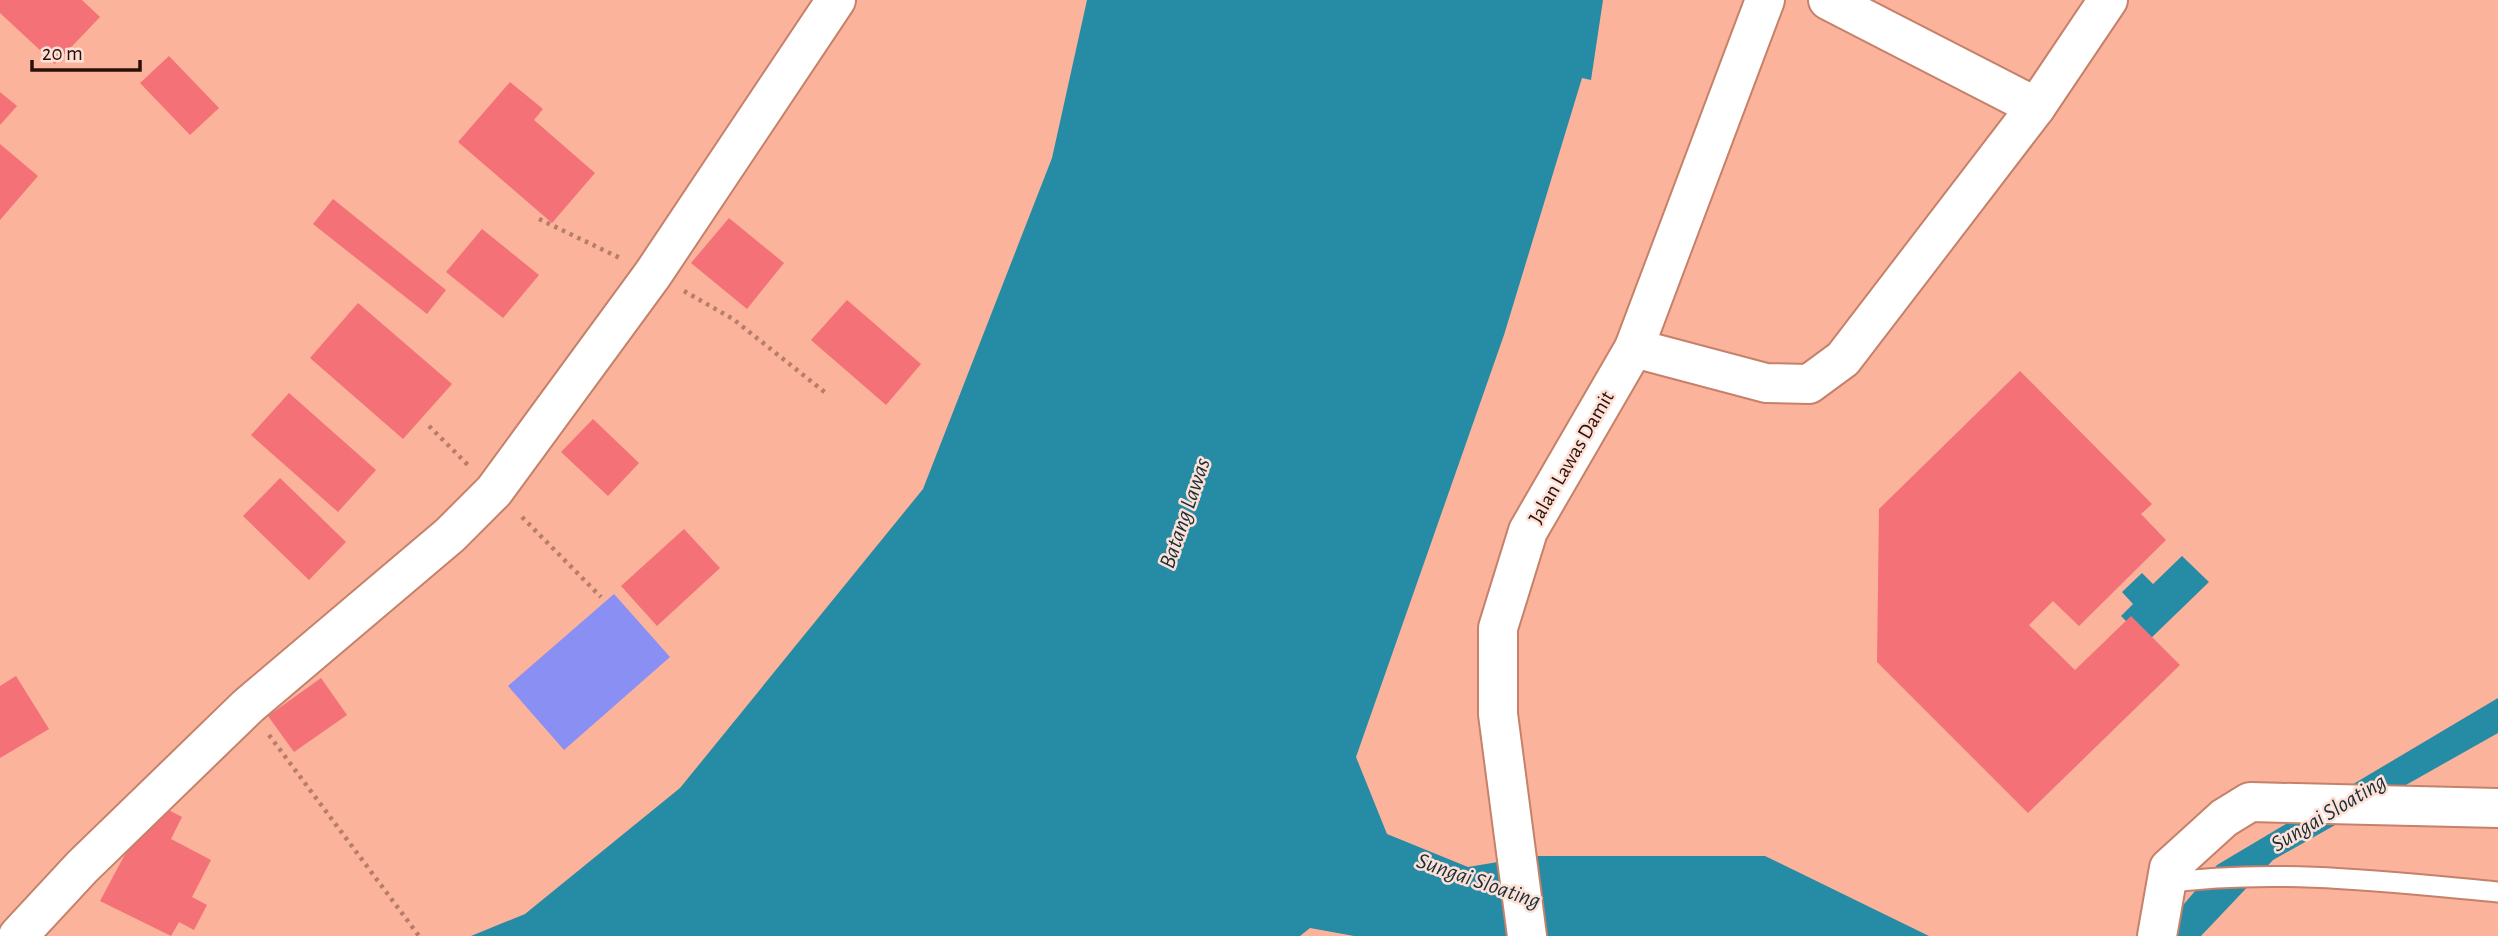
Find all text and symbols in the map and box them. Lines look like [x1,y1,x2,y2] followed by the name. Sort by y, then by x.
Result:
[32,28,140,72] scale bar
[42,43,83,64] text: 20 m
[1525,387,1618,527] street label: Jalan Lawas Damit
[1156,456,1215,571] water label: Batang Lawas
[2267,770,2390,856] water label: Sungai Sloating
[1414,849,1543,913] water label: Sungai Sloating

